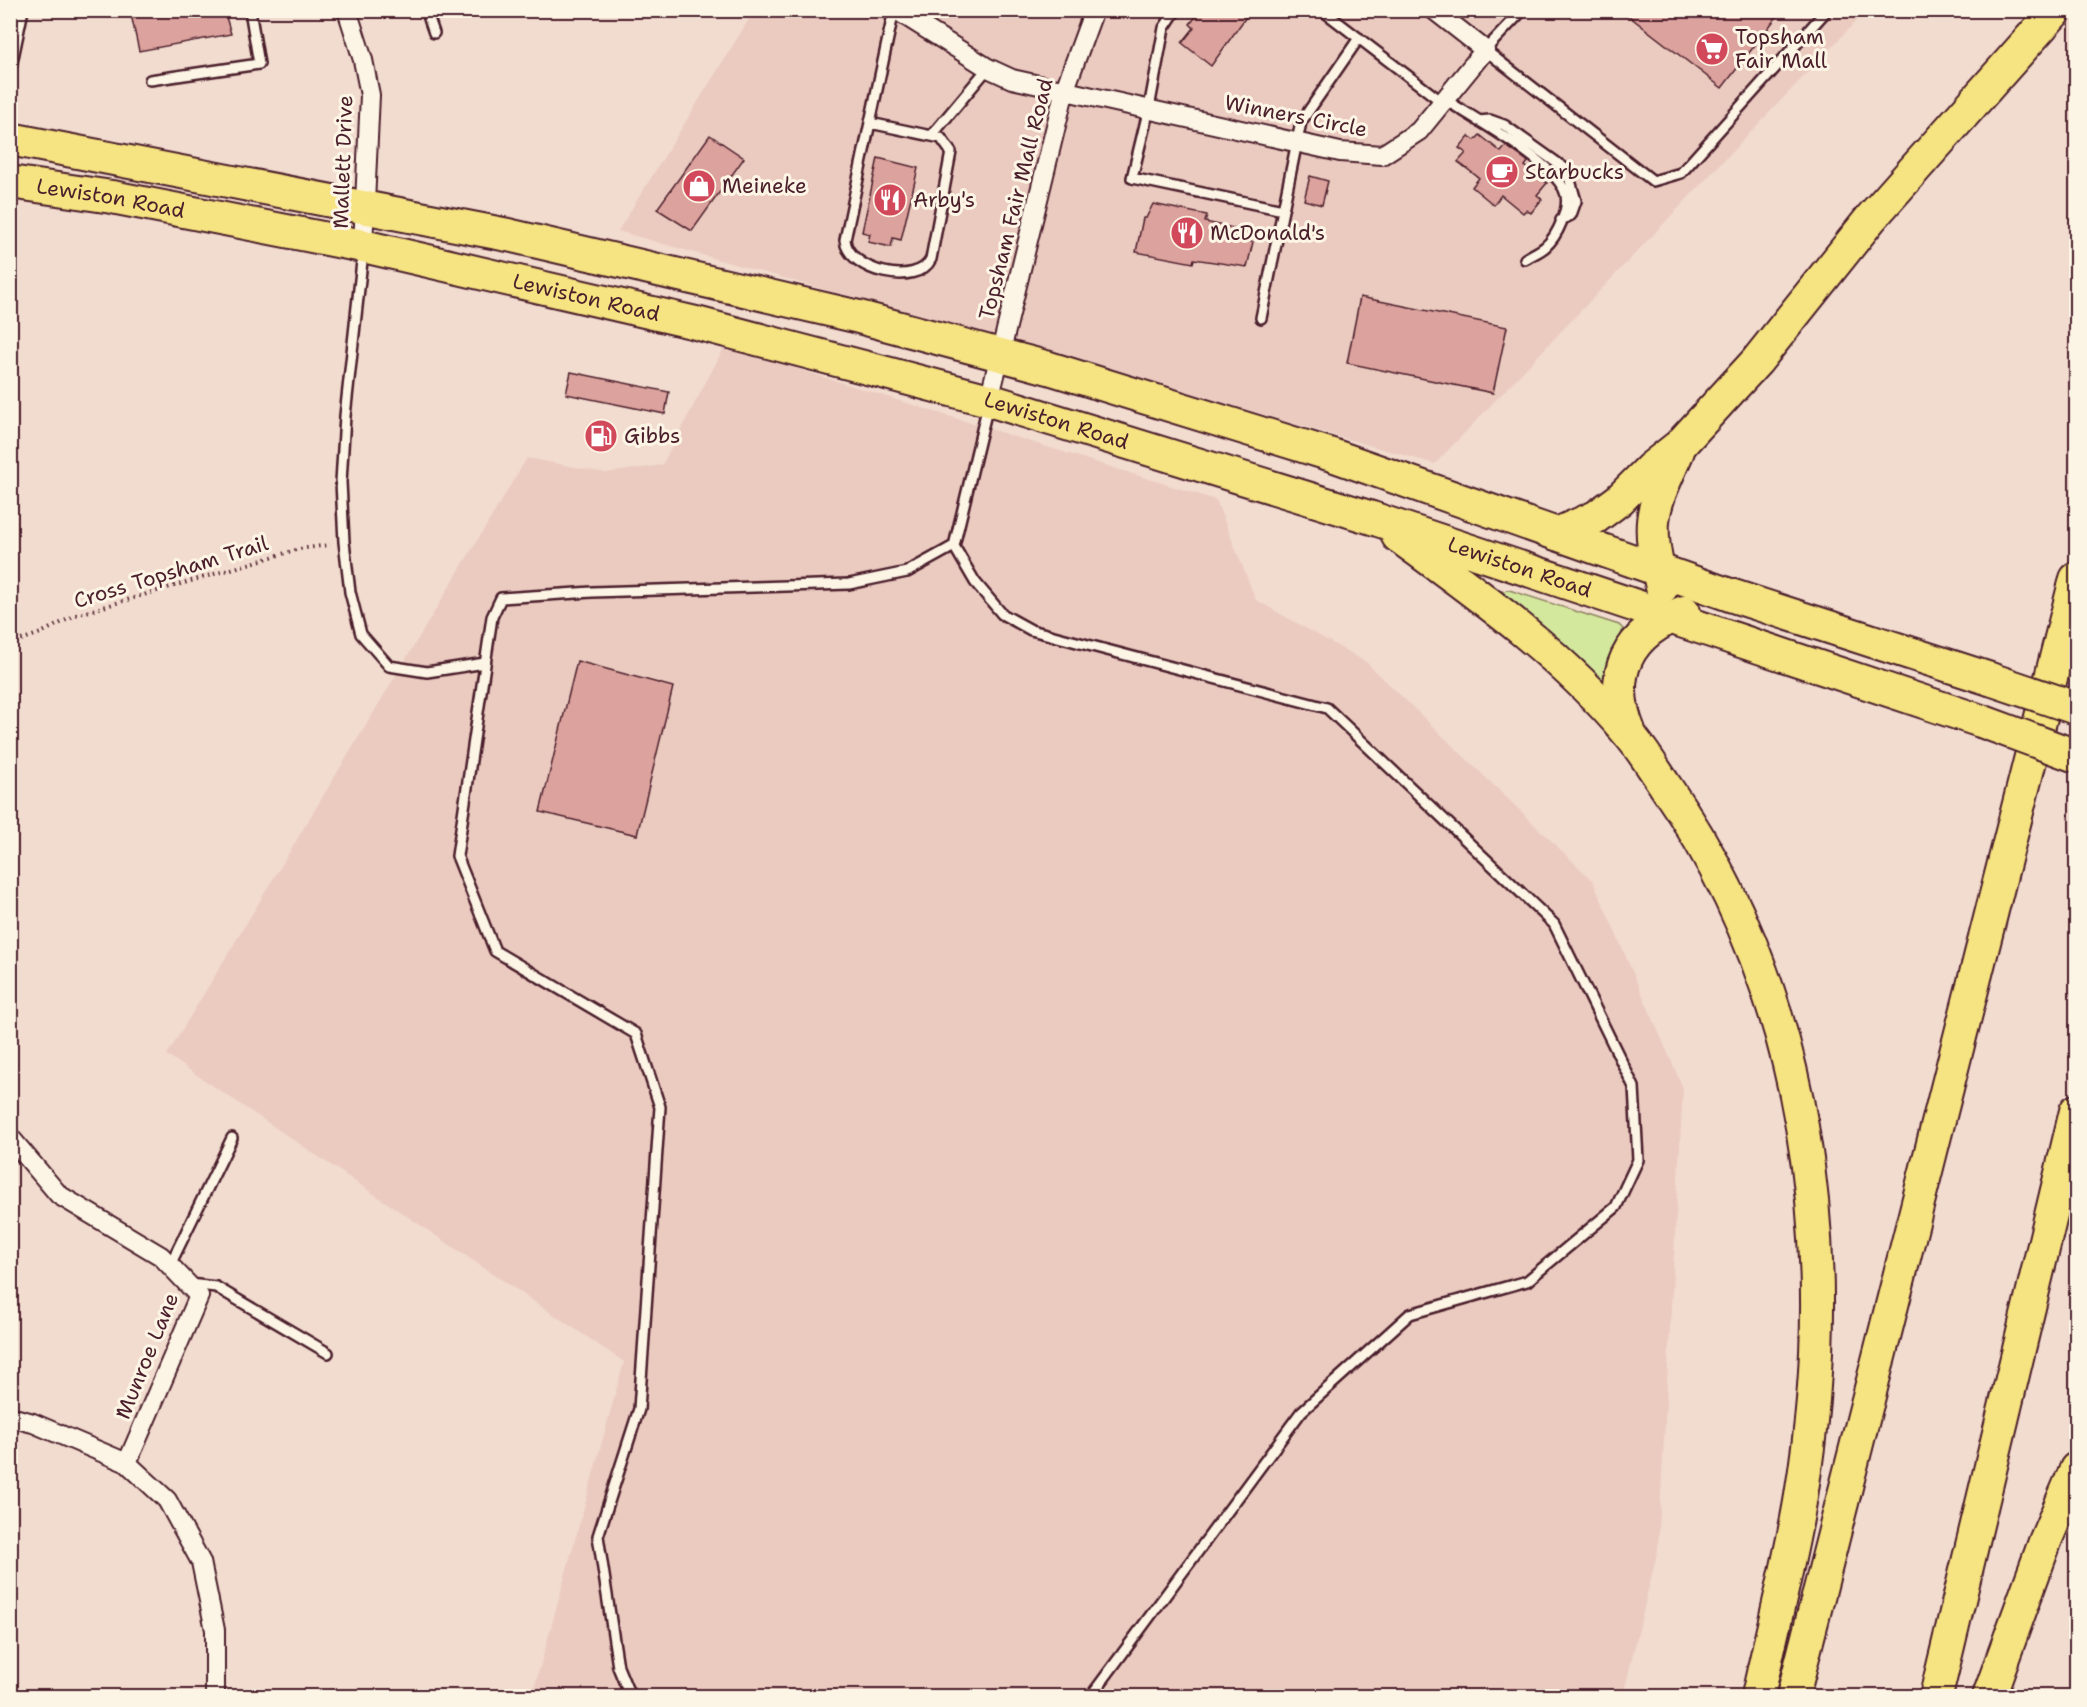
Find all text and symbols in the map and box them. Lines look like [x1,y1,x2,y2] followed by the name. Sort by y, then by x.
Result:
[1735,23,1828,75] place label: Topsham Fair Mall
[1694,31,1730,67] supermarket icon: Topsham Fair Mall
[972,75,1060,323] street label: Topsham Fair Mall Road
[1222,88,1370,144] street label: Winners Circle
[327,95,359,229] street label: Mallett Drive
[1484,154,1520,190] cafe icon: Starbucks
[1525,158,1624,186] place label: Starbucks
[681,168,717,204] shop icon: Meineke
[35,172,187,225] street label: Lewiston Road
[722,172,807,200] place label: Meineke
[872,182,908,218] restaurant icon: Arby's
[913,186,975,214] place label: Arby's
[1169,215,1205,251] restaurant icon: McDonald's
[1210,219,1325,247] place label: McDonald's
[510,267,663,328] street label: Lewiston Road
[980,385,1132,456] street label: Lewiston Road
[583,418,619,454] fuel station icon: Gibbs
[624,422,681,450] place label: Gibbs
[70,529,272,615] street label: Cross Topsham Trail
[1444,530,1595,604] street label: Lewiston Road
[109,1289,185,1423] street label: Munroe Lane

